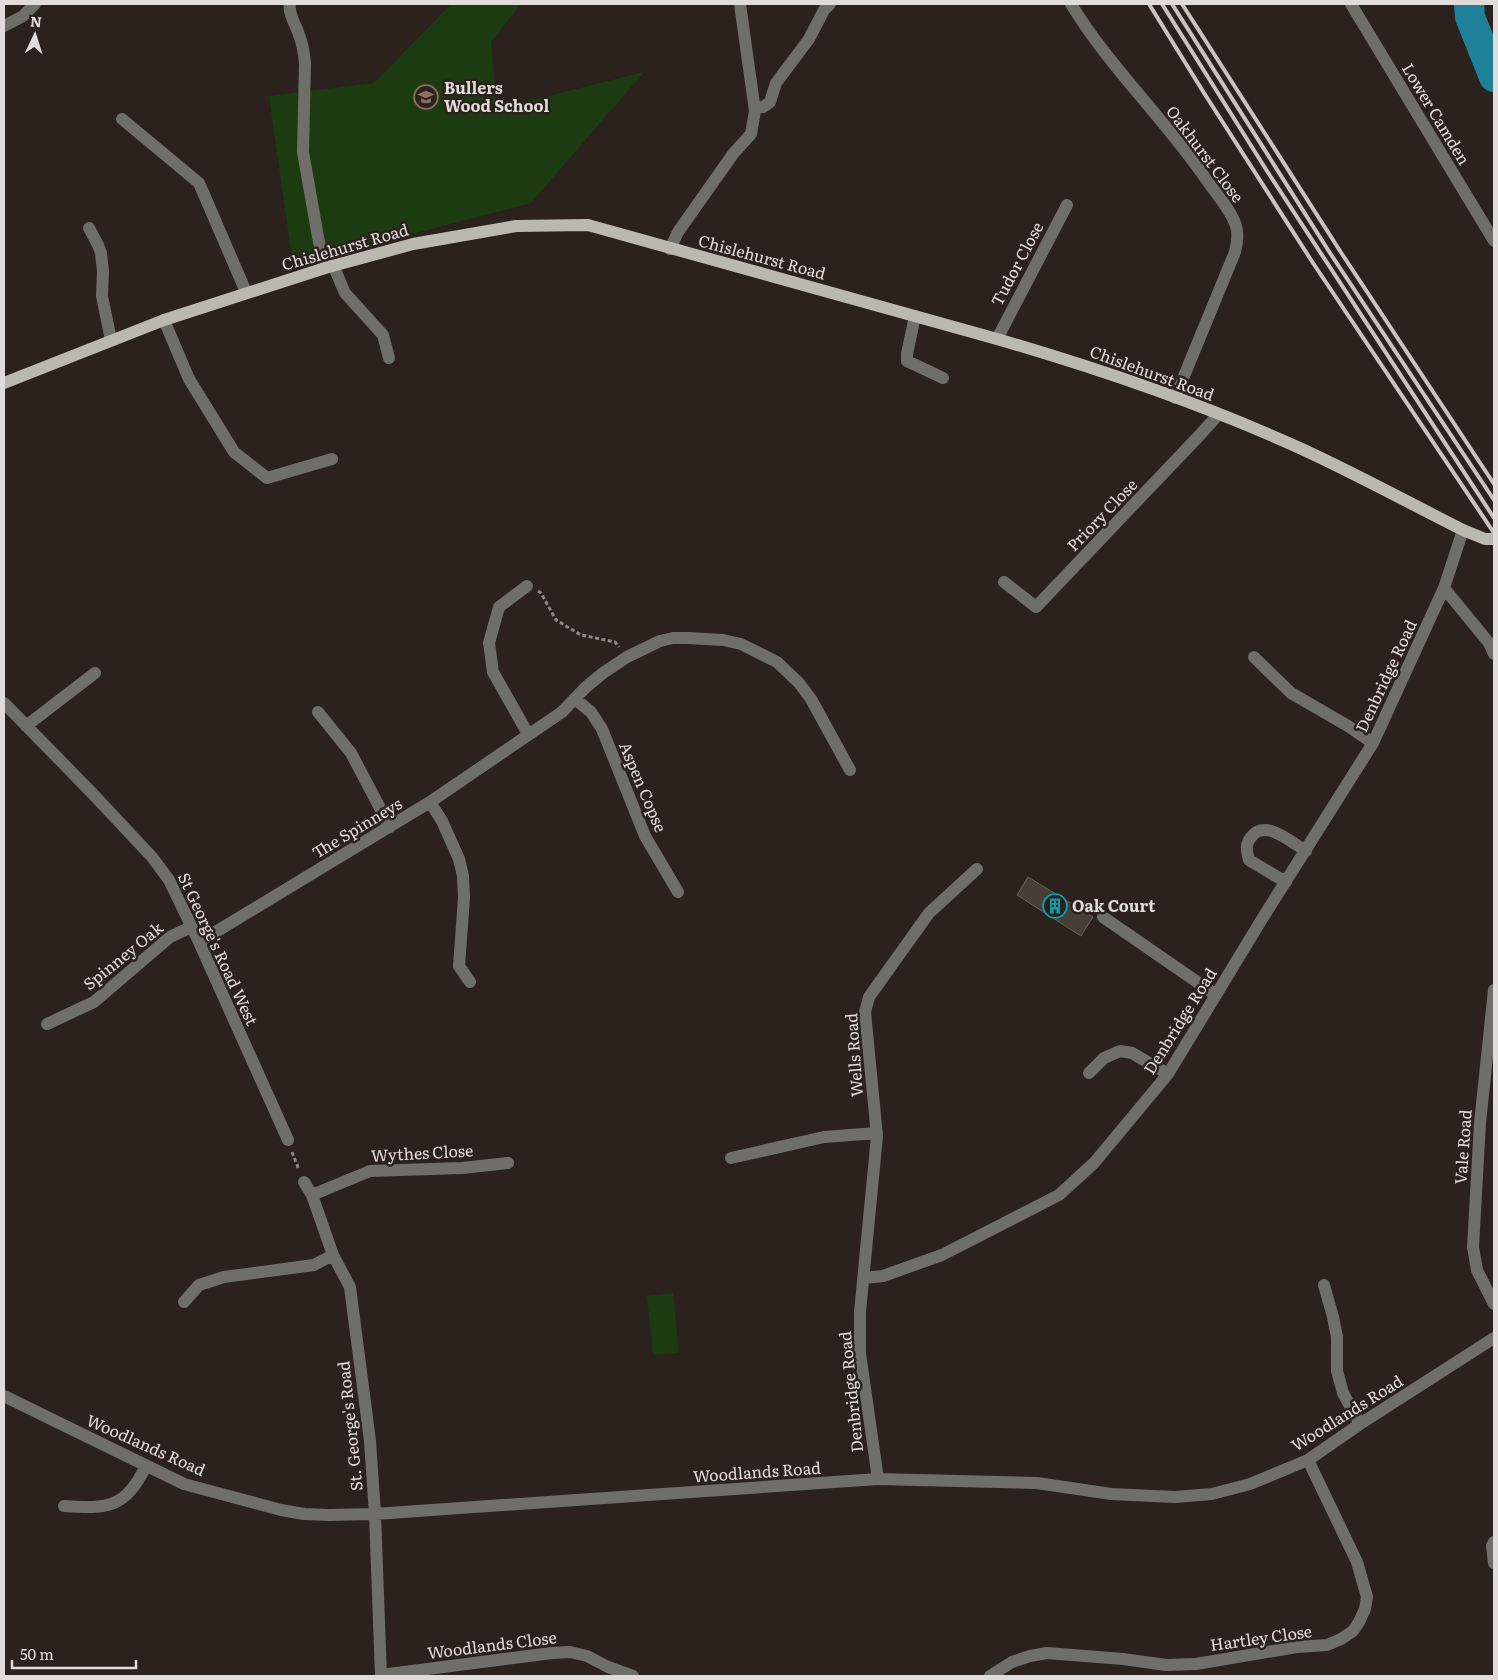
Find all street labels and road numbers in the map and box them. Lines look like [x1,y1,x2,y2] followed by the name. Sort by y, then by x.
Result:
[1397,58,1477,169] street label: Lower Camden
[1161,100,1250,207] street label: Oakhurst Close
[278,216,411,276] street label: Chislehurst Road
[984,217,1048,310] street label: Tudor Close
[696,228,829,285] street label: Chislehurst Road
[1087,338,1218,406] street label: Chislehurst Road
[1060,473,1142,556] street label: Priory Close
[1349,615,1422,736] street label: Denbridge Road
[614,738,674,836] street label: Aspen Copse
[307,791,406,863] street label: The Spinneys
[173,868,265,1029] street label: St George's Road West
[77,915,168,995] street label: Spinney Oak
[1137,962,1222,1078] street label: Denbridge Road
[838,1012,868,1098] street label: Wells Road
[1447,1109,1477,1185] street label: Vale Road
[370,1137,474,1167] street label: Wythes Close
[832,1330,868,1454] street label: Denbridge Road
[330,1360,368,1492] street label: St. George's Road
[1286,1368,1407,1456] street label: Woodlands Road
[83,1407,210,1481] street label: Woodlands Road
[692,1455,822,1487] street label: Woodlands Road
[1208,1618,1313,1656] street label: Hartley Close
[426,1624,558,1664] street label: Woodlands Close

